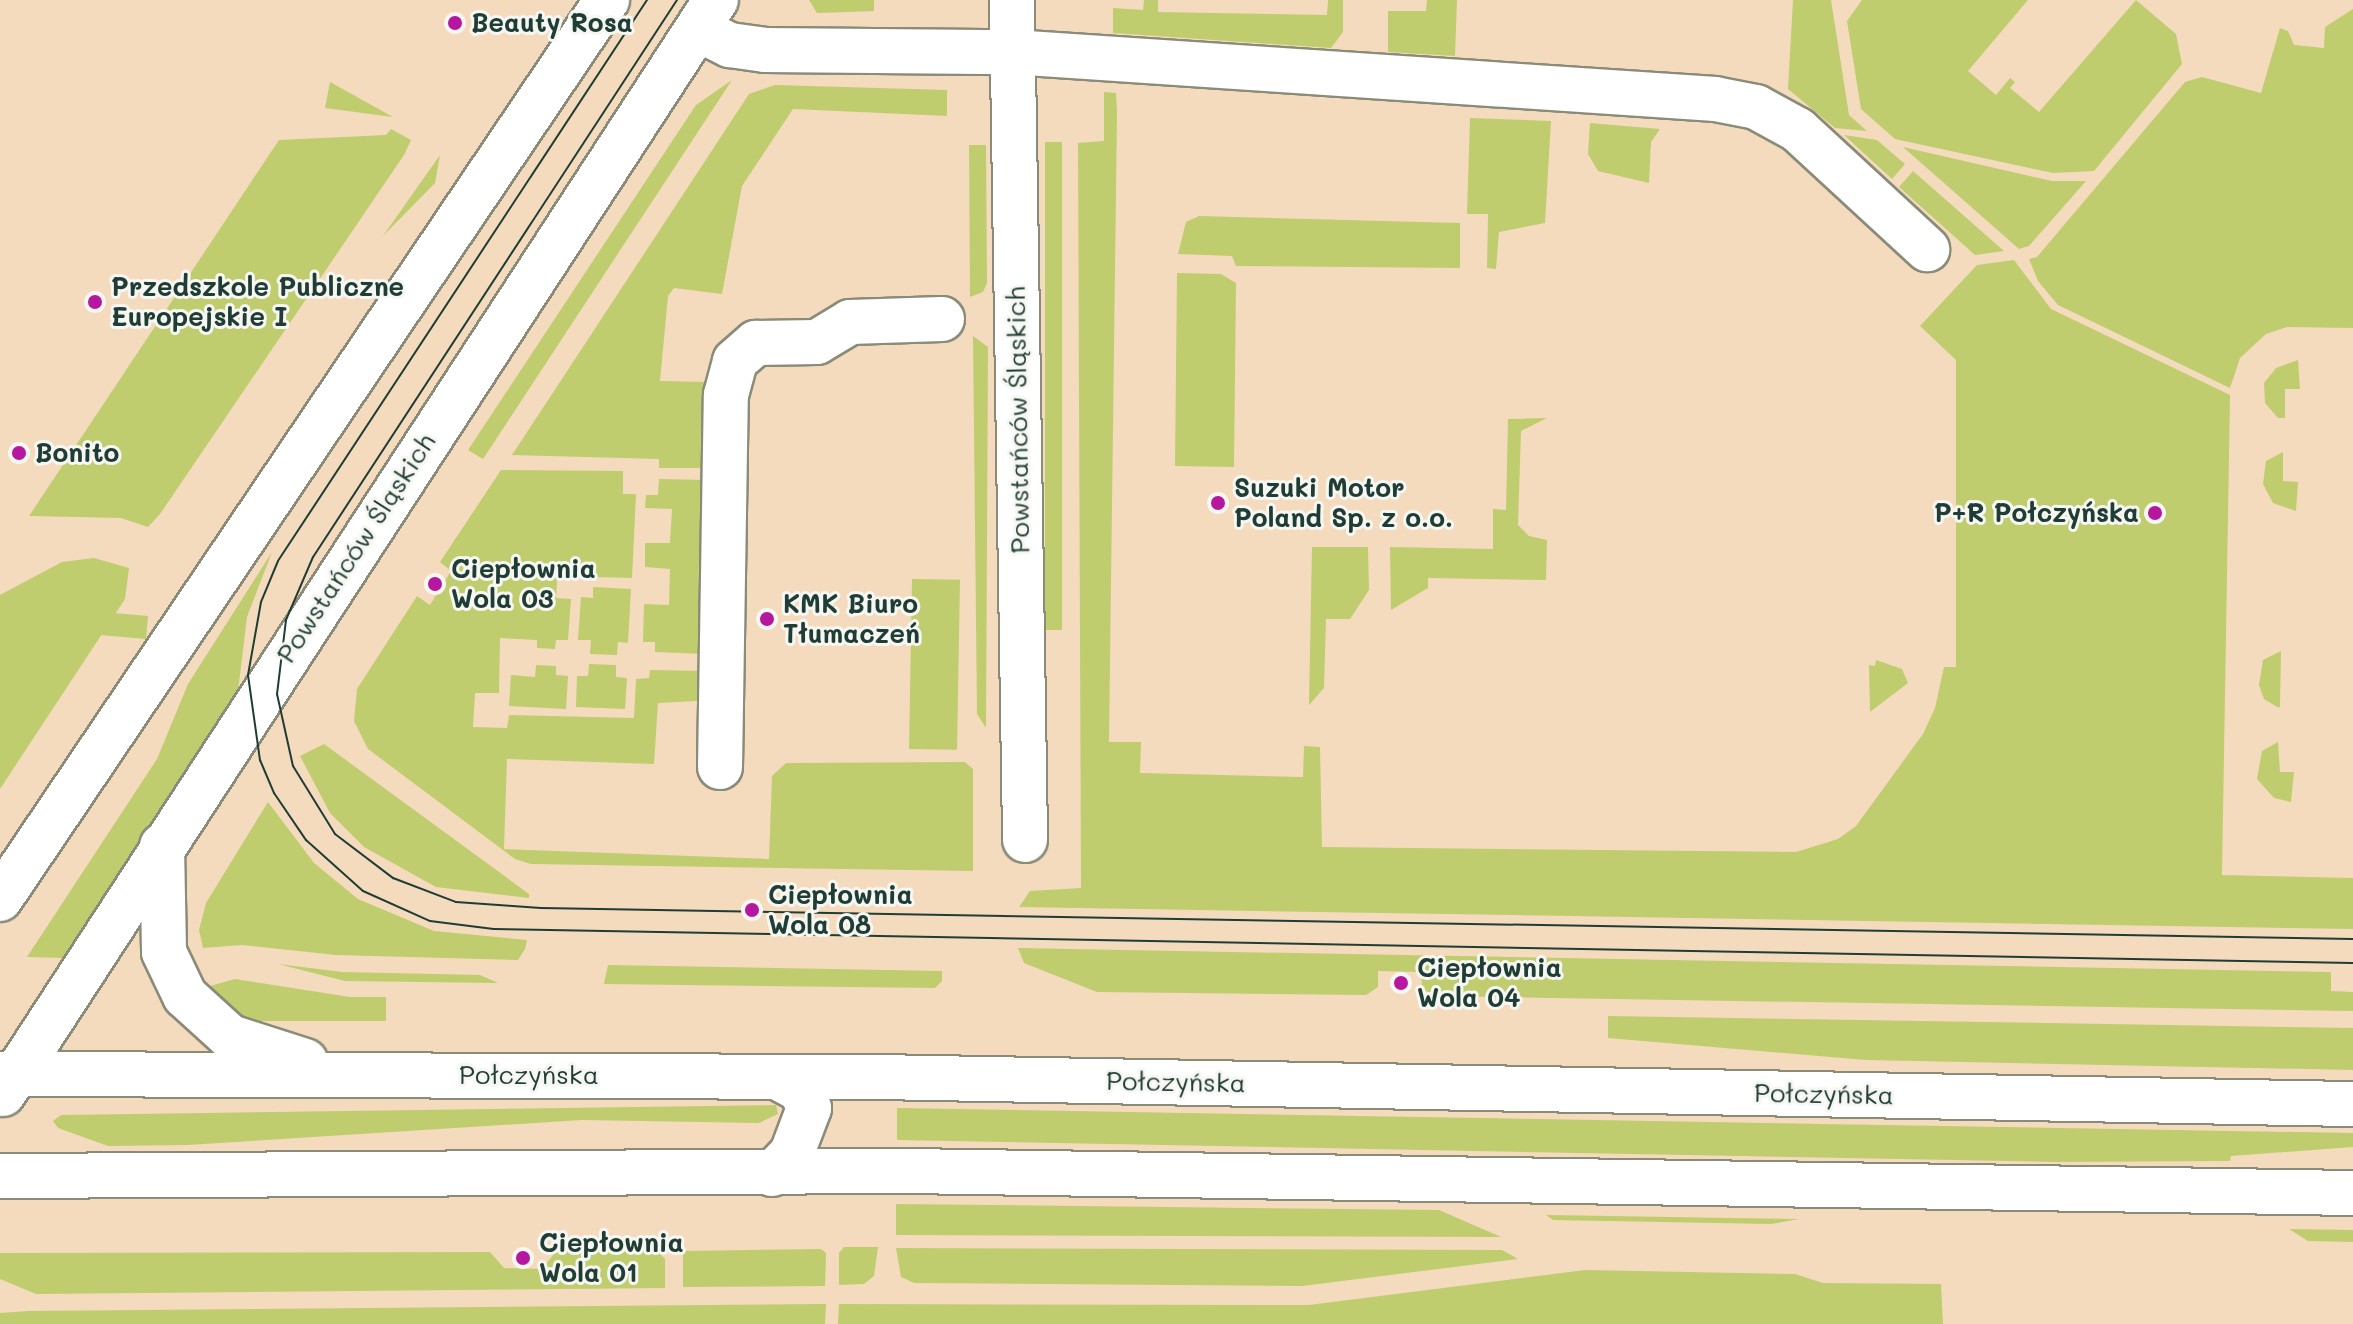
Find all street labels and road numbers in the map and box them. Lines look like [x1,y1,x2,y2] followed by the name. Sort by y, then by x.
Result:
[1000,286,1036,554] street label: Powstańców Śląskich
[270,428,442,668] street label: Powstańców Śląskich
[459,1059,599,1091] street label: Połczyńska
[1106,1065,1246,1099] street label: Połczyńska
[1754,1077,1894,1111] street label: Połczyńska

